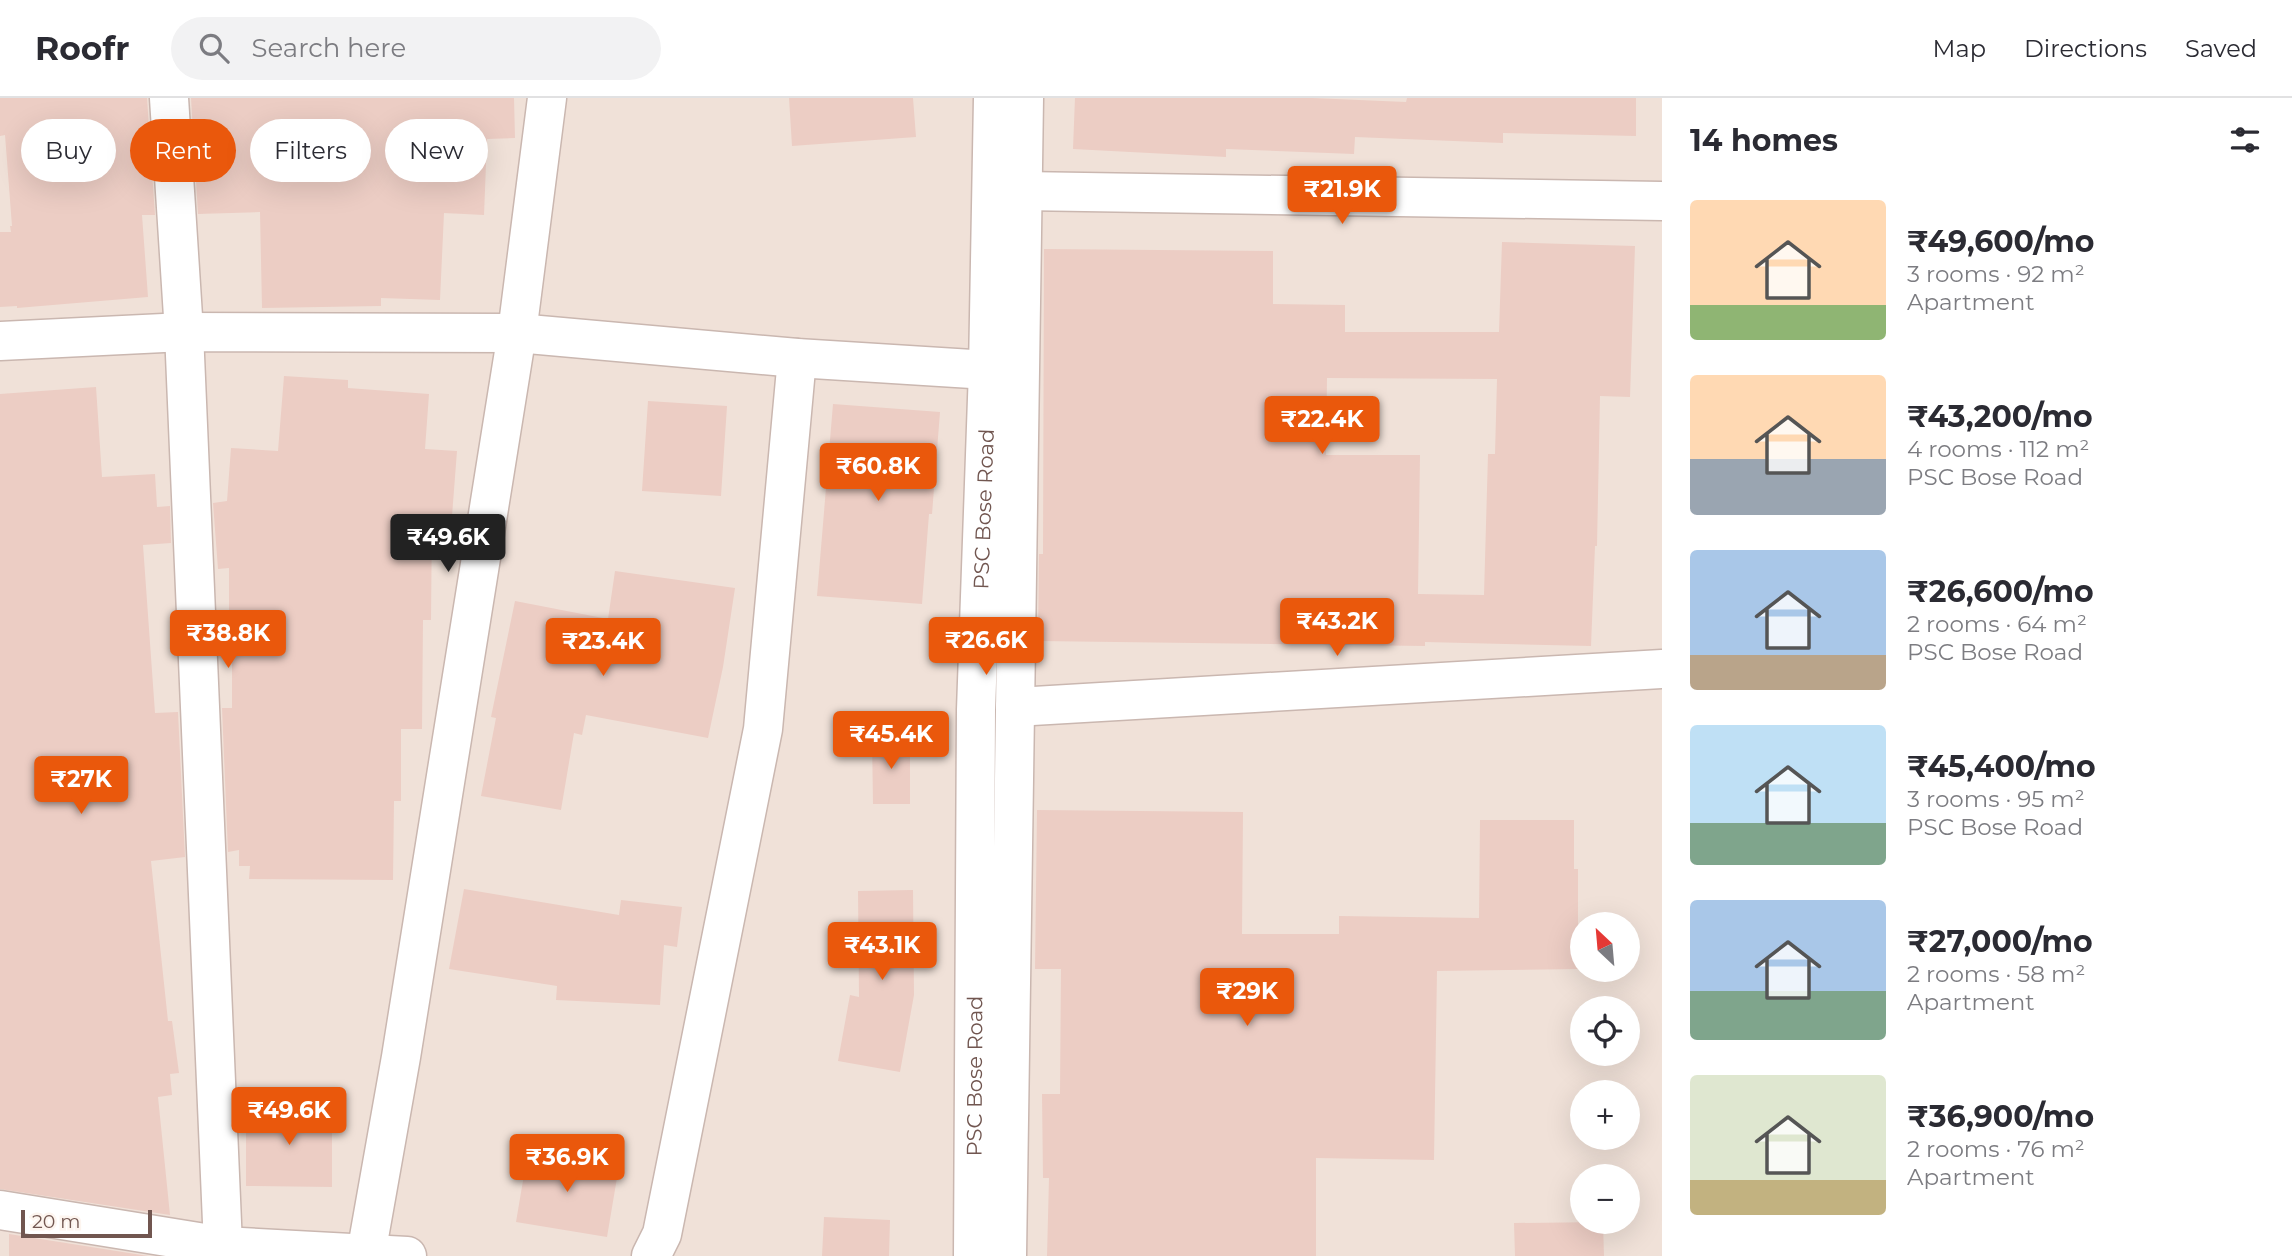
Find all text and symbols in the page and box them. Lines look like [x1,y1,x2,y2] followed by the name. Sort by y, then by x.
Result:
[171,17,661,80] search box
[35,28,129,68] text: Roofr
[195,29,233,67] icon: search
[251,32,406,64] text: Search here
[1933,34,1986,63] text: Map
[2024,34,2147,63] text: Directions
[2185,34,2257,63] text: Saved
[21,119,116,182] chip: Buy
[130,119,236,182] chip: Rent
[250,119,371,182] chip: Filters
[385,119,488,182] chip: New
[2226,121,2264,159] icon: filters
[1690,122,1838,159] text: 14 homes
[1285,166,1399,226] pin: ₹21.9K
[1304,175,1380,203] text: ₹21.9K
[1907,223,2094,260] text: ₹49,600/mo
[1746,228,1830,312] icon: home
[1907,260,2085,288] text: 3 rooms · 92 m²
[1907,288,2035,316] text: Apartment
[1265,396,1379,456] pin: ₹22.4K
[1907,398,2093,435] text: ₹43,200/mo
[1746,403,1830,487] icon: home
[1281,405,1363,433] text: ₹22.4K
[968,428,998,590] street label: PSC Bose Road
[1907,435,2089,463] text: 4 rooms · 112 m²
[821,444,935,503] pin: ₹60.8K
[836,452,920,480] text: ₹60.8K
[1907,463,2083,491] text: PSC Bose Road
[391,514,505,574] pin: ₹49.6K
[406,523,490,551] text: ₹49.6K
[1907,573,2094,610] text: ₹26,600/mo
[1746,578,1830,662] icon: home
[1280,598,1394,658] pin: ₹43.2K
[1296,607,1378,635] text: ₹43.2K
[171,610,285,670] pin: ₹38.8K
[1907,610,2087,638] text: 2 rooms · 64 m²
[546,618,660,678] pin: ₹23.4K
[929,618,1043,677] pin: ₹26.6K
[186,619,270,647] text: ₹38.8K
[945,626,1027,654] text: ₹26.6K
[562,627,644,655] text: ₹23.4K
[1907,638,2083,666] text: PSC Bose Road
[834,712,948,771] pin: ₹45.4K
[849,720,933,748] text: ₹45.4K
[1907,748,2096,785] text: ₹45,400/mo
[1746,753,1830,837] icon: home
[40,756,122,816] pin: ₹27K
[50,765,112,793] text: ₹27K
[1907,785,2085,813] text: 3 rooms · 95 m²
[1907,813,2083,841] text: PSC Bose Road
[1570,912,1640,982] north arrow
[1570,912,1640,1234] map controls
[825,922,939,982] pin: ₹43.1K
[1907,923,2093,960] text: ₹27,000/mo
[1746,928,1830,1012] icon: home
[844,931,920,959] text: ₹43.1K
[1907,960,2085,988] text: 2 rooms · 58 m²
[1206,968,1288,1028] pin: ₹29K
[1216,977,1278,1005] text: ₹29K
[1907,988,2035,1016] text: Apartment
[961,996,987,1156] street label: PSC Bose Road
[1570,996,1640,1066] button: locate
[1570,1080,1640,1150] button: +
[232,1088,346,1147] pin: ₹49.6K
[247,1096,331,1124] text: ₹49.6K
[1907,1098,2094,1135] text: ₹36,900/mo
[1746,1103,1830,1187] icon: home
[510,1134,624,1194] pin: ₹36.9K
[1907,1135,2085,1163] text: 2 rooms · 76 m²
[526,1143,608,1171] text: ₹36.9K
[1907,1163,2035,1191] text: Apartment
[1570,1164,1640,1234] button: −
[21,1207,152,1239] scale bar
[32,1210,80,1233] text: 20 m

